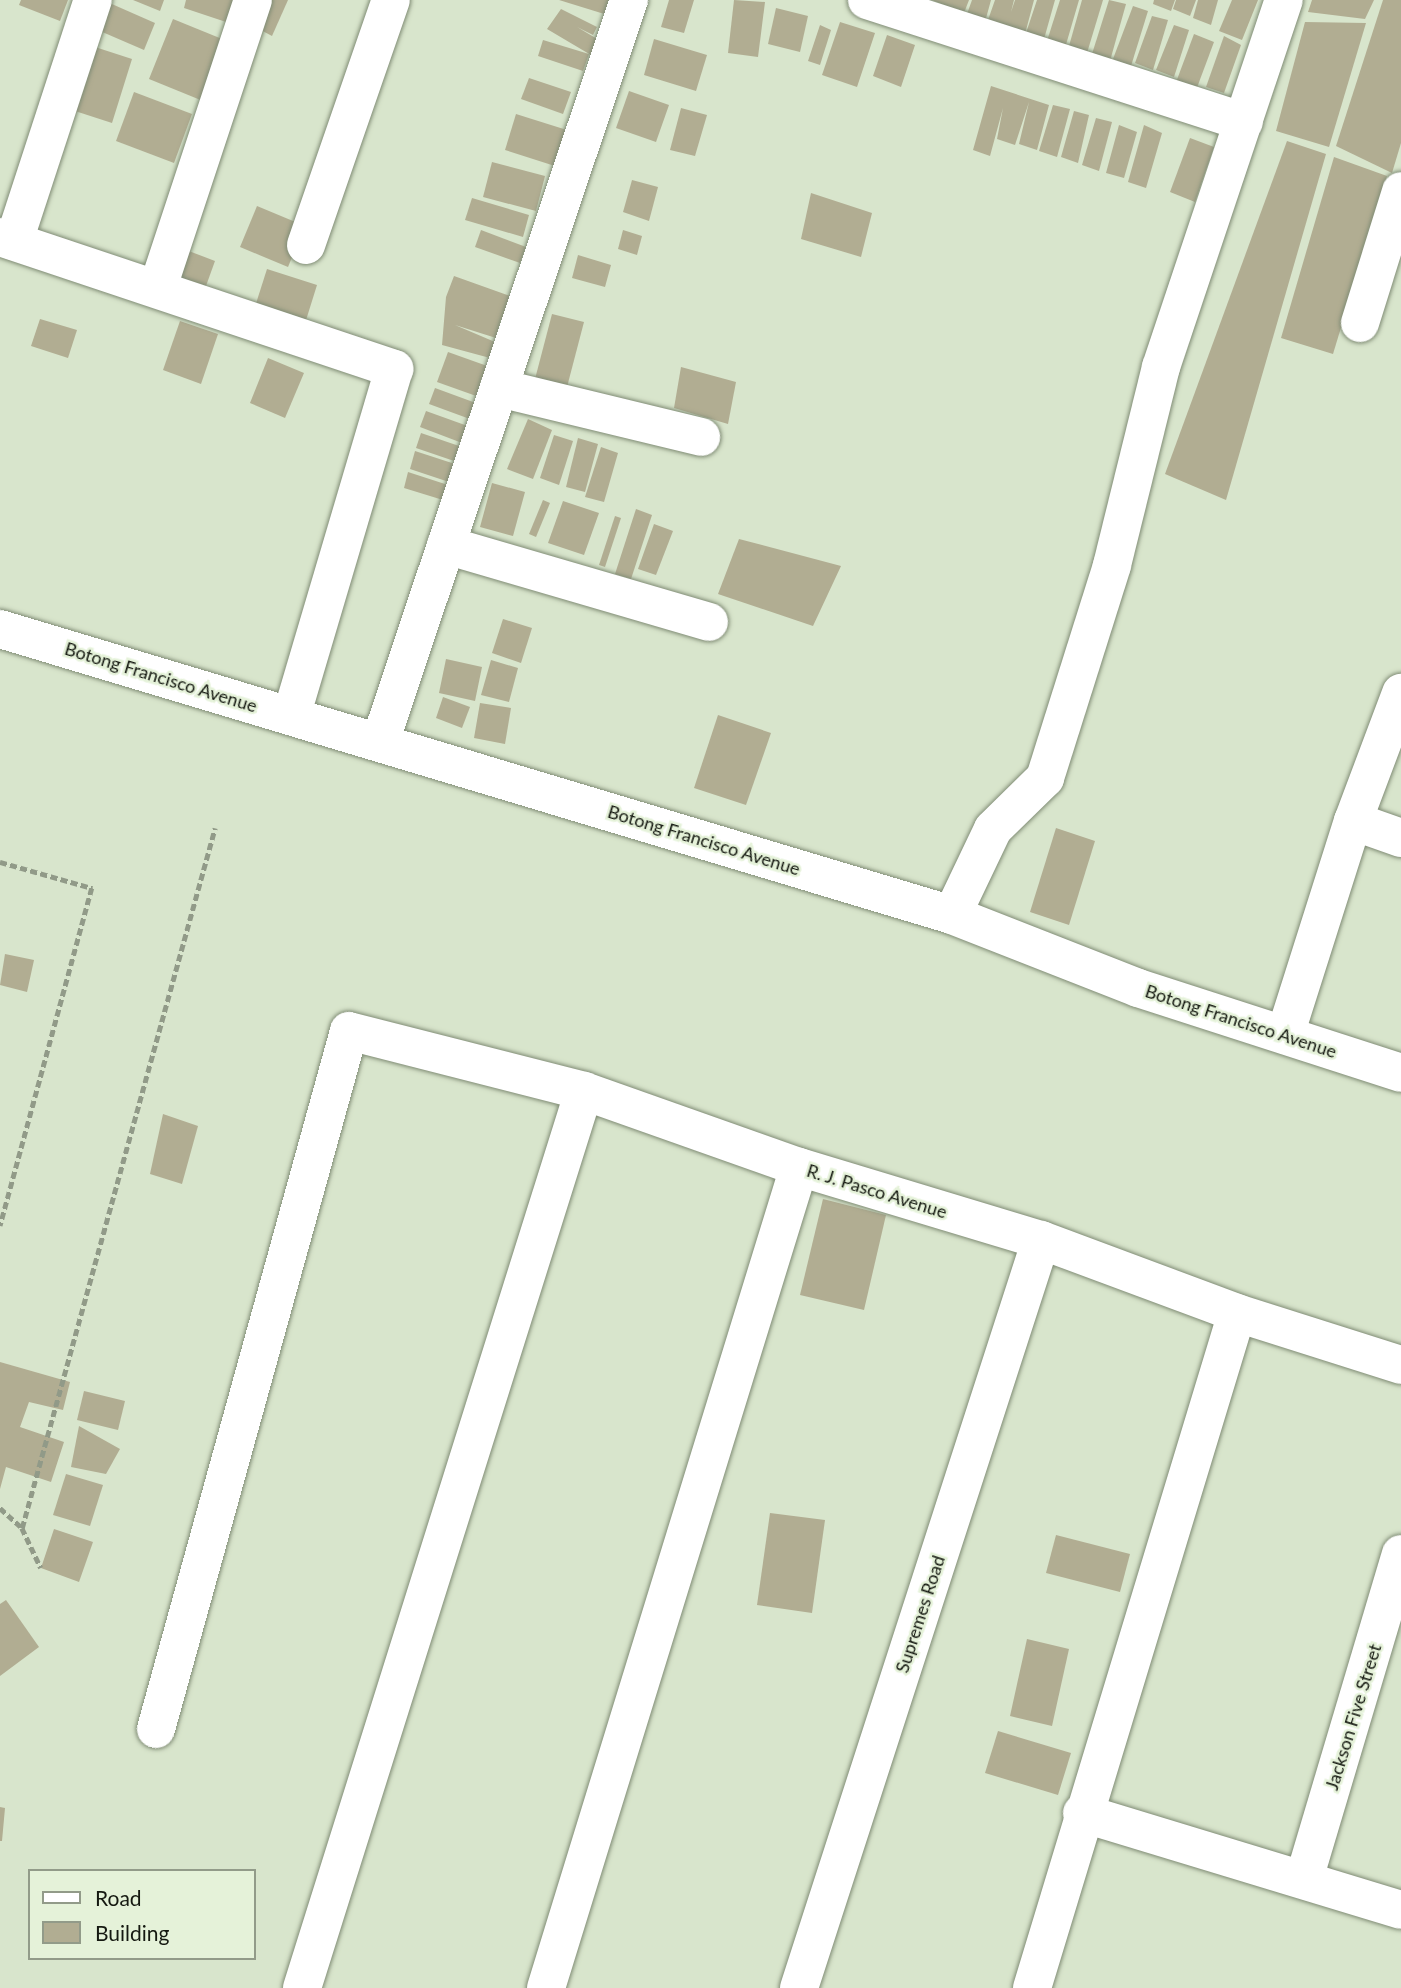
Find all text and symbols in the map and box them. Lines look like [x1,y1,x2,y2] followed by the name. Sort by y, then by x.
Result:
[62,637,260,717] street label: Botong Francisco Avenue
[605,800,803,880] street label: Botong Francisco Avenue
[1142,980,1340,1062] street label: Botong Francisco Avenue
[804,1159,950,1223] street label: R. J. Pasco Avenue
[891,1553,949,1675] street label: Supremes Road
[1321,1641,1385,1793] street label: Jackson Five Street
[28,1869,256,1960] legend
[95,1885,142,1910] text: Road
[95,1920,170,1945] text: Building

